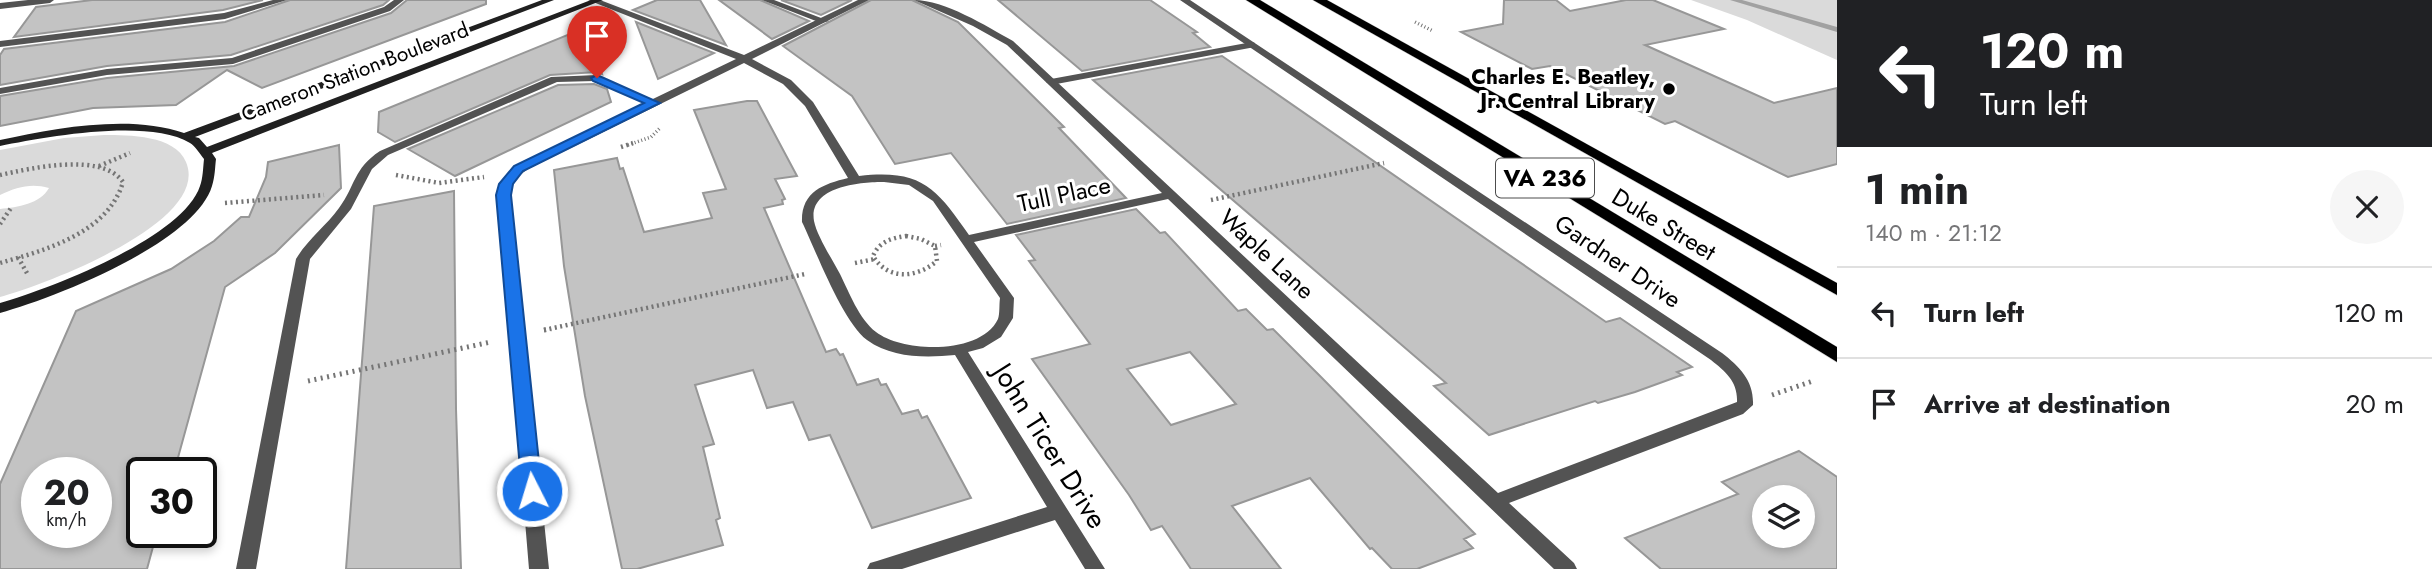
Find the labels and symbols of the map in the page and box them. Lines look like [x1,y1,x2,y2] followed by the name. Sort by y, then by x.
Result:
[567,6,627,78] pin
[237,15,473,129] street label: Cameron Station Boulevard
[1471,62,1656,116] place label: Charles E. Beatley, Jr. Central Library
[1661,81,1677,97] marker: Charles E. Beatley, Jr. Central Library
[1496,158,1594,197] road number: VA 236
[1014,167,1114,221] street label: Tull Place
[1605,179,1723,269] street label: Duke Street
[1212,201,1322,307] street label: Waple Lane
[1548,206,1688,316] street label: Gardner Drive
[981,352,1117,537] street label: John Ticer Drive
[495,454,569,528] position arrow
[126,457,217,548] speed limit sign: 30

